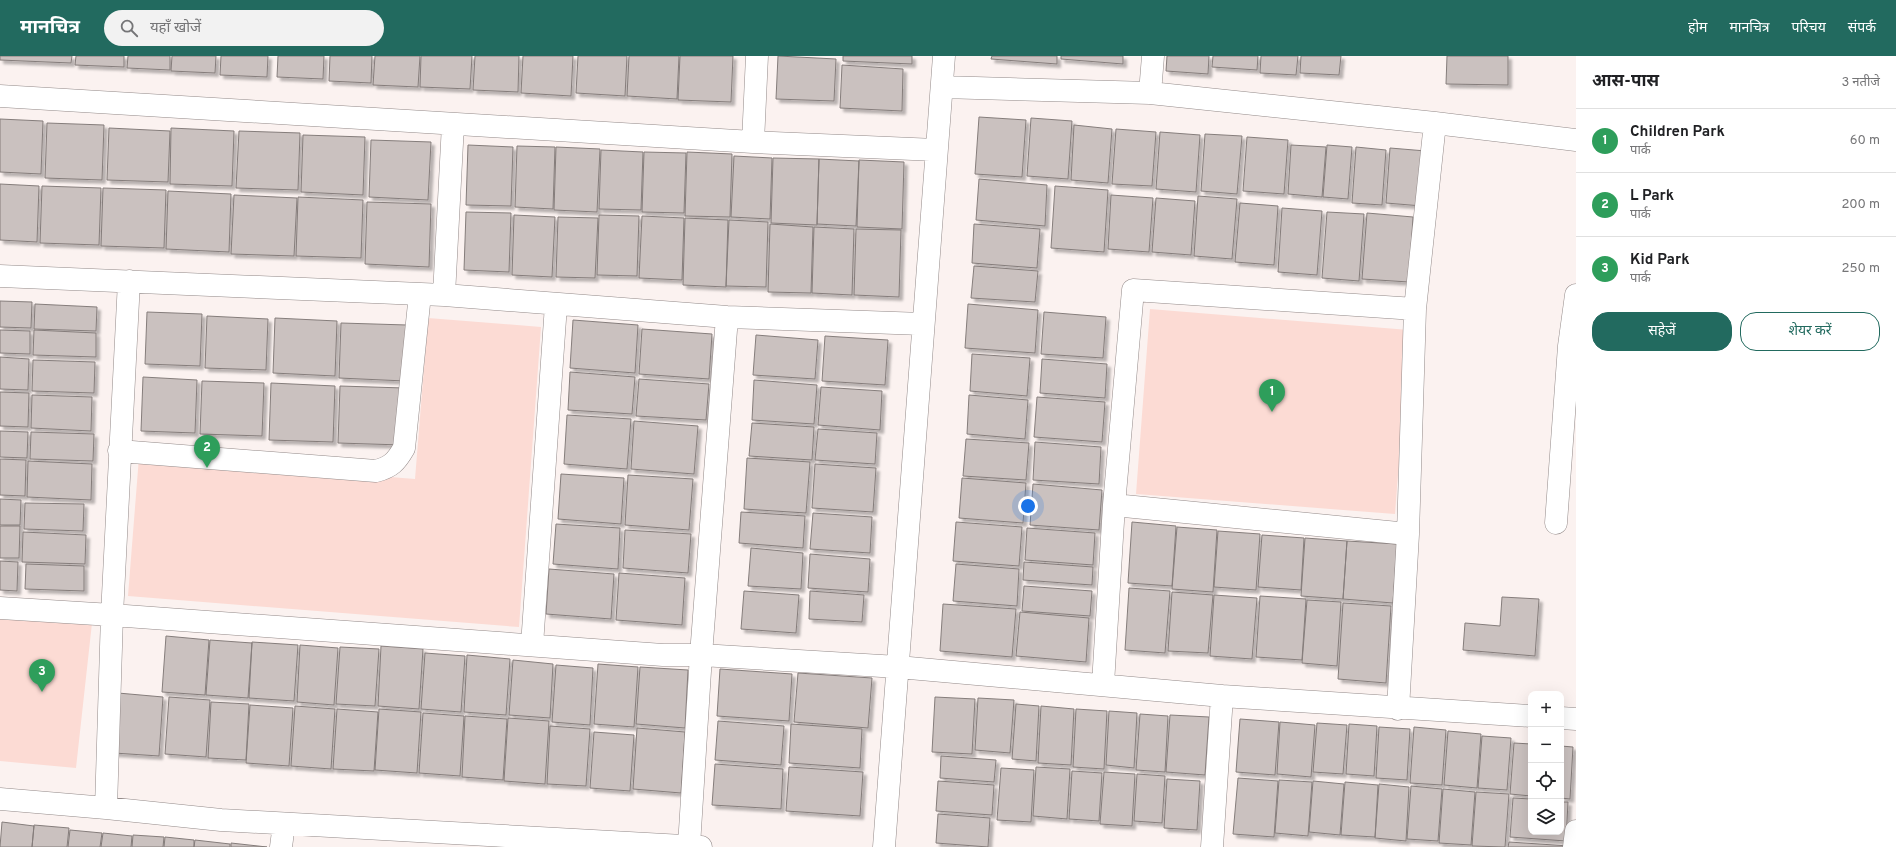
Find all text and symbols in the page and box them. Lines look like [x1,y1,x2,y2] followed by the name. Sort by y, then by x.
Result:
[104,10,384,46] search box
[20,16,80,40] text: मानचित्र
[118,17,140,39] icon: search
[150,19,201,38] text: यहाँ खोजें
[1688,20,1707,37] text: होम
[1729,20,1770,37] text: मानचित्र
[1792,20,1826,37] text: परिचय
[1848,20,1876,37] text: संपर्क
[1592,71,1659,93] text: आस-पास
[1841,75,1880,91] text: 3 नतीजे
[1630,123,1725,142] text: Children Park
[1602,133,1608,149] text: 1
[1850,133,1880,149] text: 60 m
[1630,143,1651,159] text: पार्क
[1630,187,1674,206] text: L Park
[1601,197,1609,213] text: 2
[1841,197,1880,213] text: 200 m
[1630,207,1651,223] text: पार्क
[1630,251,1690,270] text: Kid Park
[1601,261,1609,277] text: 3
[1842,261,1880,277] text: 250 m
[1630,271,1651,287] text: पार्क
[1592,312,1732,351] button: सहेजें
[1740,312,1880,351] button: शेयर करें
[1259,379,1285,412] pin: 1
[194,435,220,468] pin: 2
[1018,496,1038,516] your location
[29,659,55,692] pin: 3
[1528,691,1564,835] map controls
[1528,691,1564,727] button: +
[1528,727,1564,763] button: −
[1528,763,1564,799] button: locate
[1528,799,1564,835] button: layers

